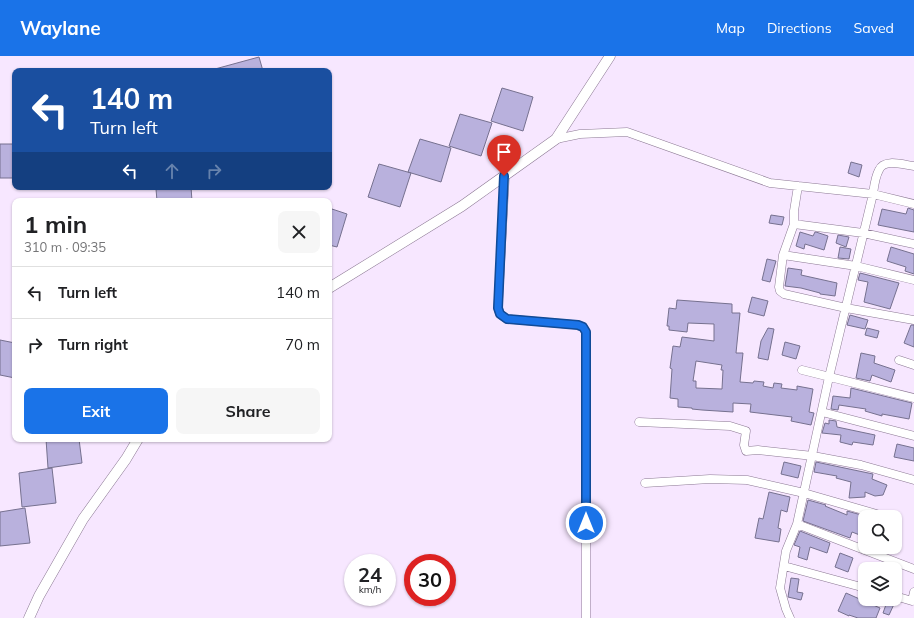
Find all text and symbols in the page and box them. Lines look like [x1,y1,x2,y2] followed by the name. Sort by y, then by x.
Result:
[20,16,101,40] text: Waylane
[716,19,745,37] text: Map
[767,19,832,37] text: Directions
[854,19,894,37] text: Saved
[90,81,173,116] text: 140 m
[24,84,76,136] icon: left
[90,116,158,139] text: Turn left
[487,135,521,176] pin
[493,141,515,163] icon: arrive
[119,160,141,182] icon: left
[161,160,183,182] icon: ahead
[203,160,225,182] icon: right
[24,209,87,239] text: 1 min
[278,211,320,253] button: close
[24,239,106,255] text: 310 m · 09:35
[24,282,46,304] icon: left
[58,283,117,302] text: Turn left
[276,283,320,302] text: 140 m
[24,334,46,356] icon: right
[58,335,128,354] text: Turn right
[285,335,320,354] text: 70 m
[24,388,168,434] button: Exit
[176,388,320,434] button: Share
[565,502,607,544] position arrow
[858,510,902,606] map controls
[858,510,902,554] button: search
[404,554,456,606] speed limit sign: 30
[358,562,382,587] text: 24
[858,562,902,606] button: layers
[359,583,381,596] text: km/h

